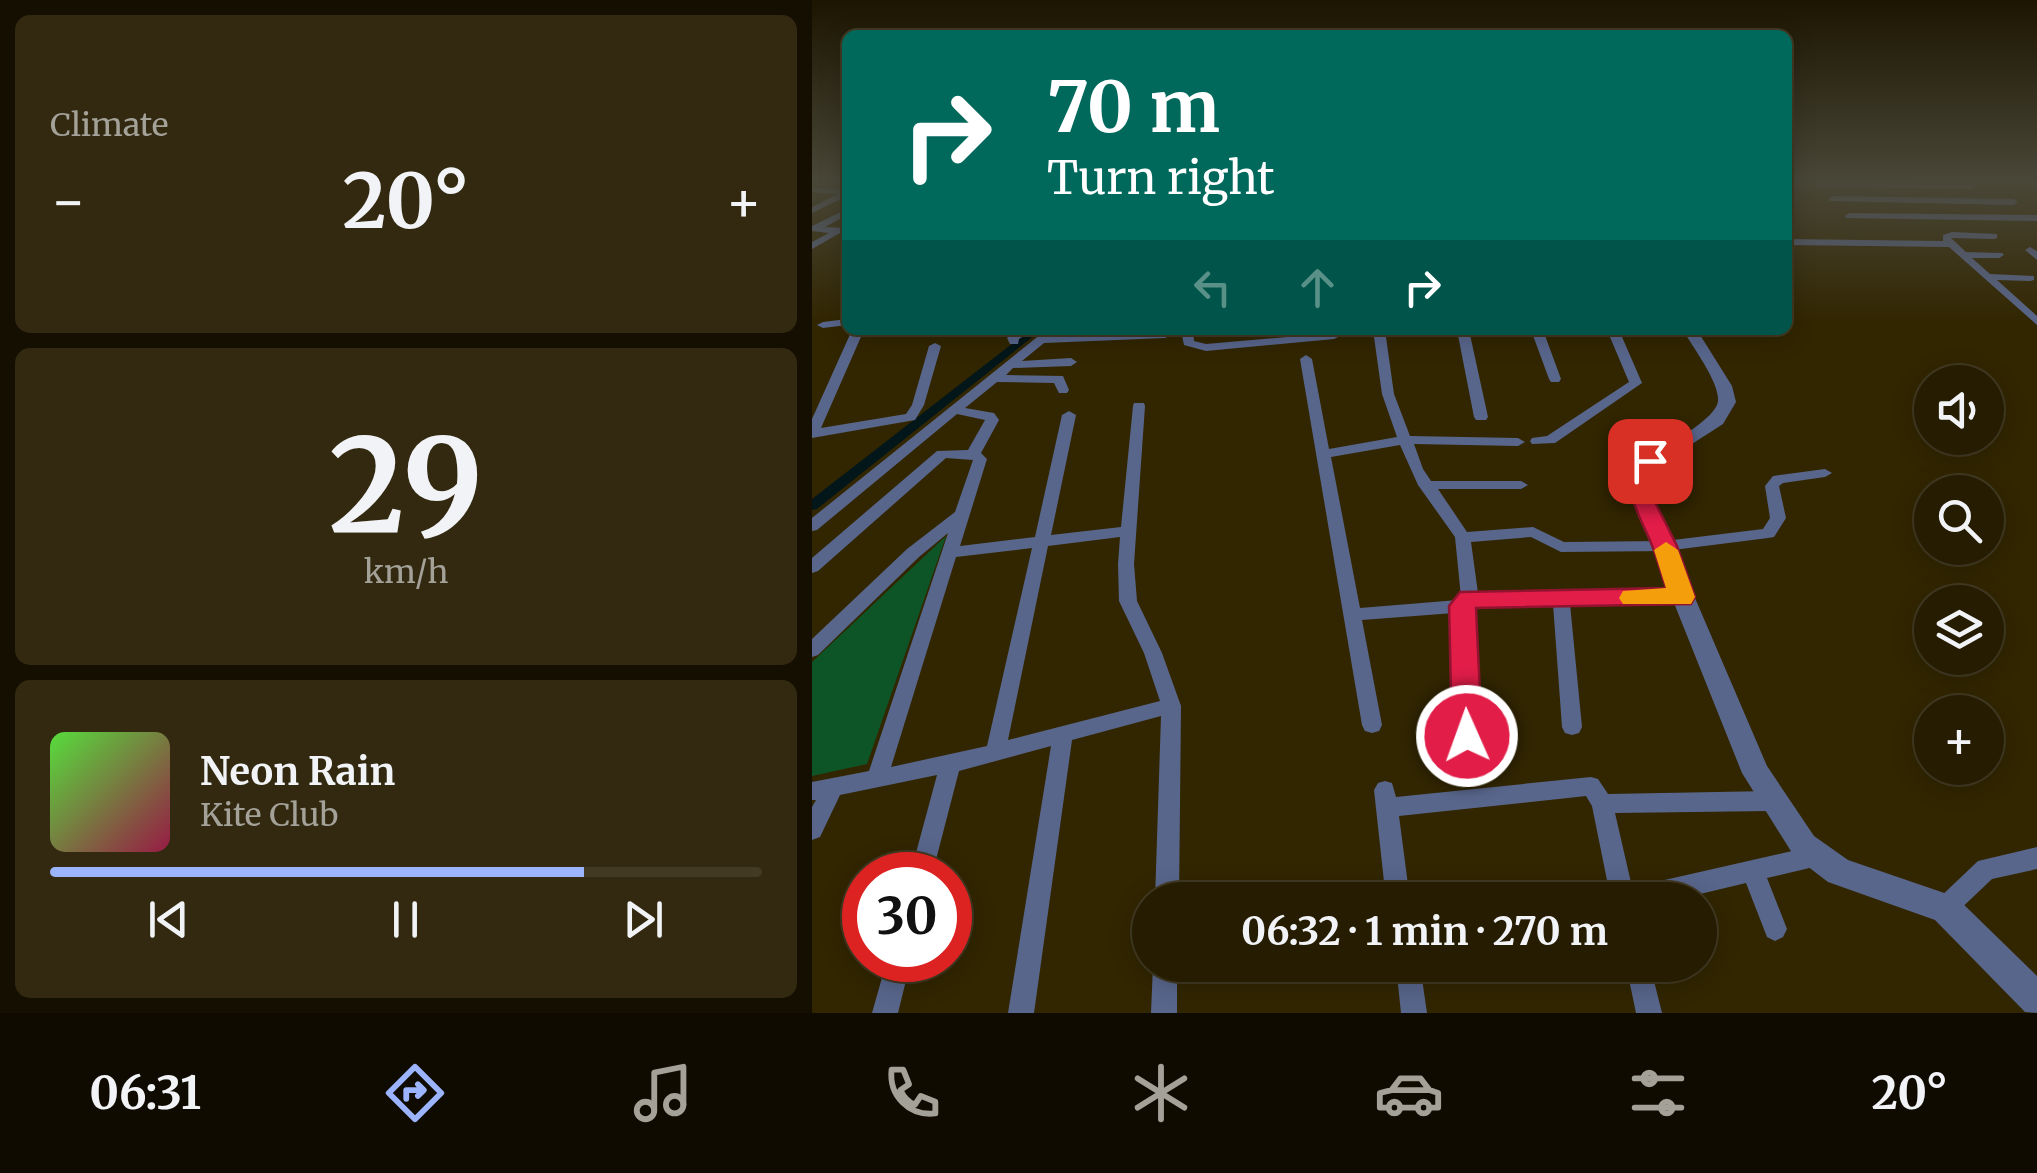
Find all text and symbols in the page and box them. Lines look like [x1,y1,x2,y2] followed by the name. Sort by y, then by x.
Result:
[1047,63,1220,151] text: 70 m
[882,70,1012,200] icon: right
[50,105,168,145] text: Climate
[1047,150,1275,206] text: Turn right
[342,154,470,248] text: 20°
[50,167,87,236] text: −
[725,167,762,236] text: +
[1185,260,1240,315] icon: left
[1290,260,1345,315] icon: ahead
[1395,260,1450,315] icon: right
[1914,365,2004,785] map controls
[1914,365,2004,455] button: sound
[329,405,483,568] text: 29
[1608,419,1693,504] pin
[1623,434,1678,489] icon: arrive
[1914,475,2004,565] button: search
[364,552,448,592] text: km/h
[1914,585,2004,675] button: layers
[1415,684,1519,788] position arrow
[1914,695,2004,785] button: +
[200,748,395,795] text: Neon Rain
[200,795,338,835] text: Kite Club
[842,852,972,982] speed limit sign: 30
[141,892,196,947] icon: previous
[378,892,433,947] icon: pause
[616,892,671,947] icon: next
[1241,908,1608,955] text: 06:32 · 1 min · 270 m
[380,1058,450,1128] icon: directions
[628,1058,698,1128] icon: music
[877,1058,947,1128] icon: phone
[1126,1058,1196,1128] icon: climate
[1374,1058,1444,1128] icon: car
[1623,1058,1693,1128] icon: filters
[89,1065,201,1121] text: 06:31
[1871,1065,1948,1121] text: 20°

